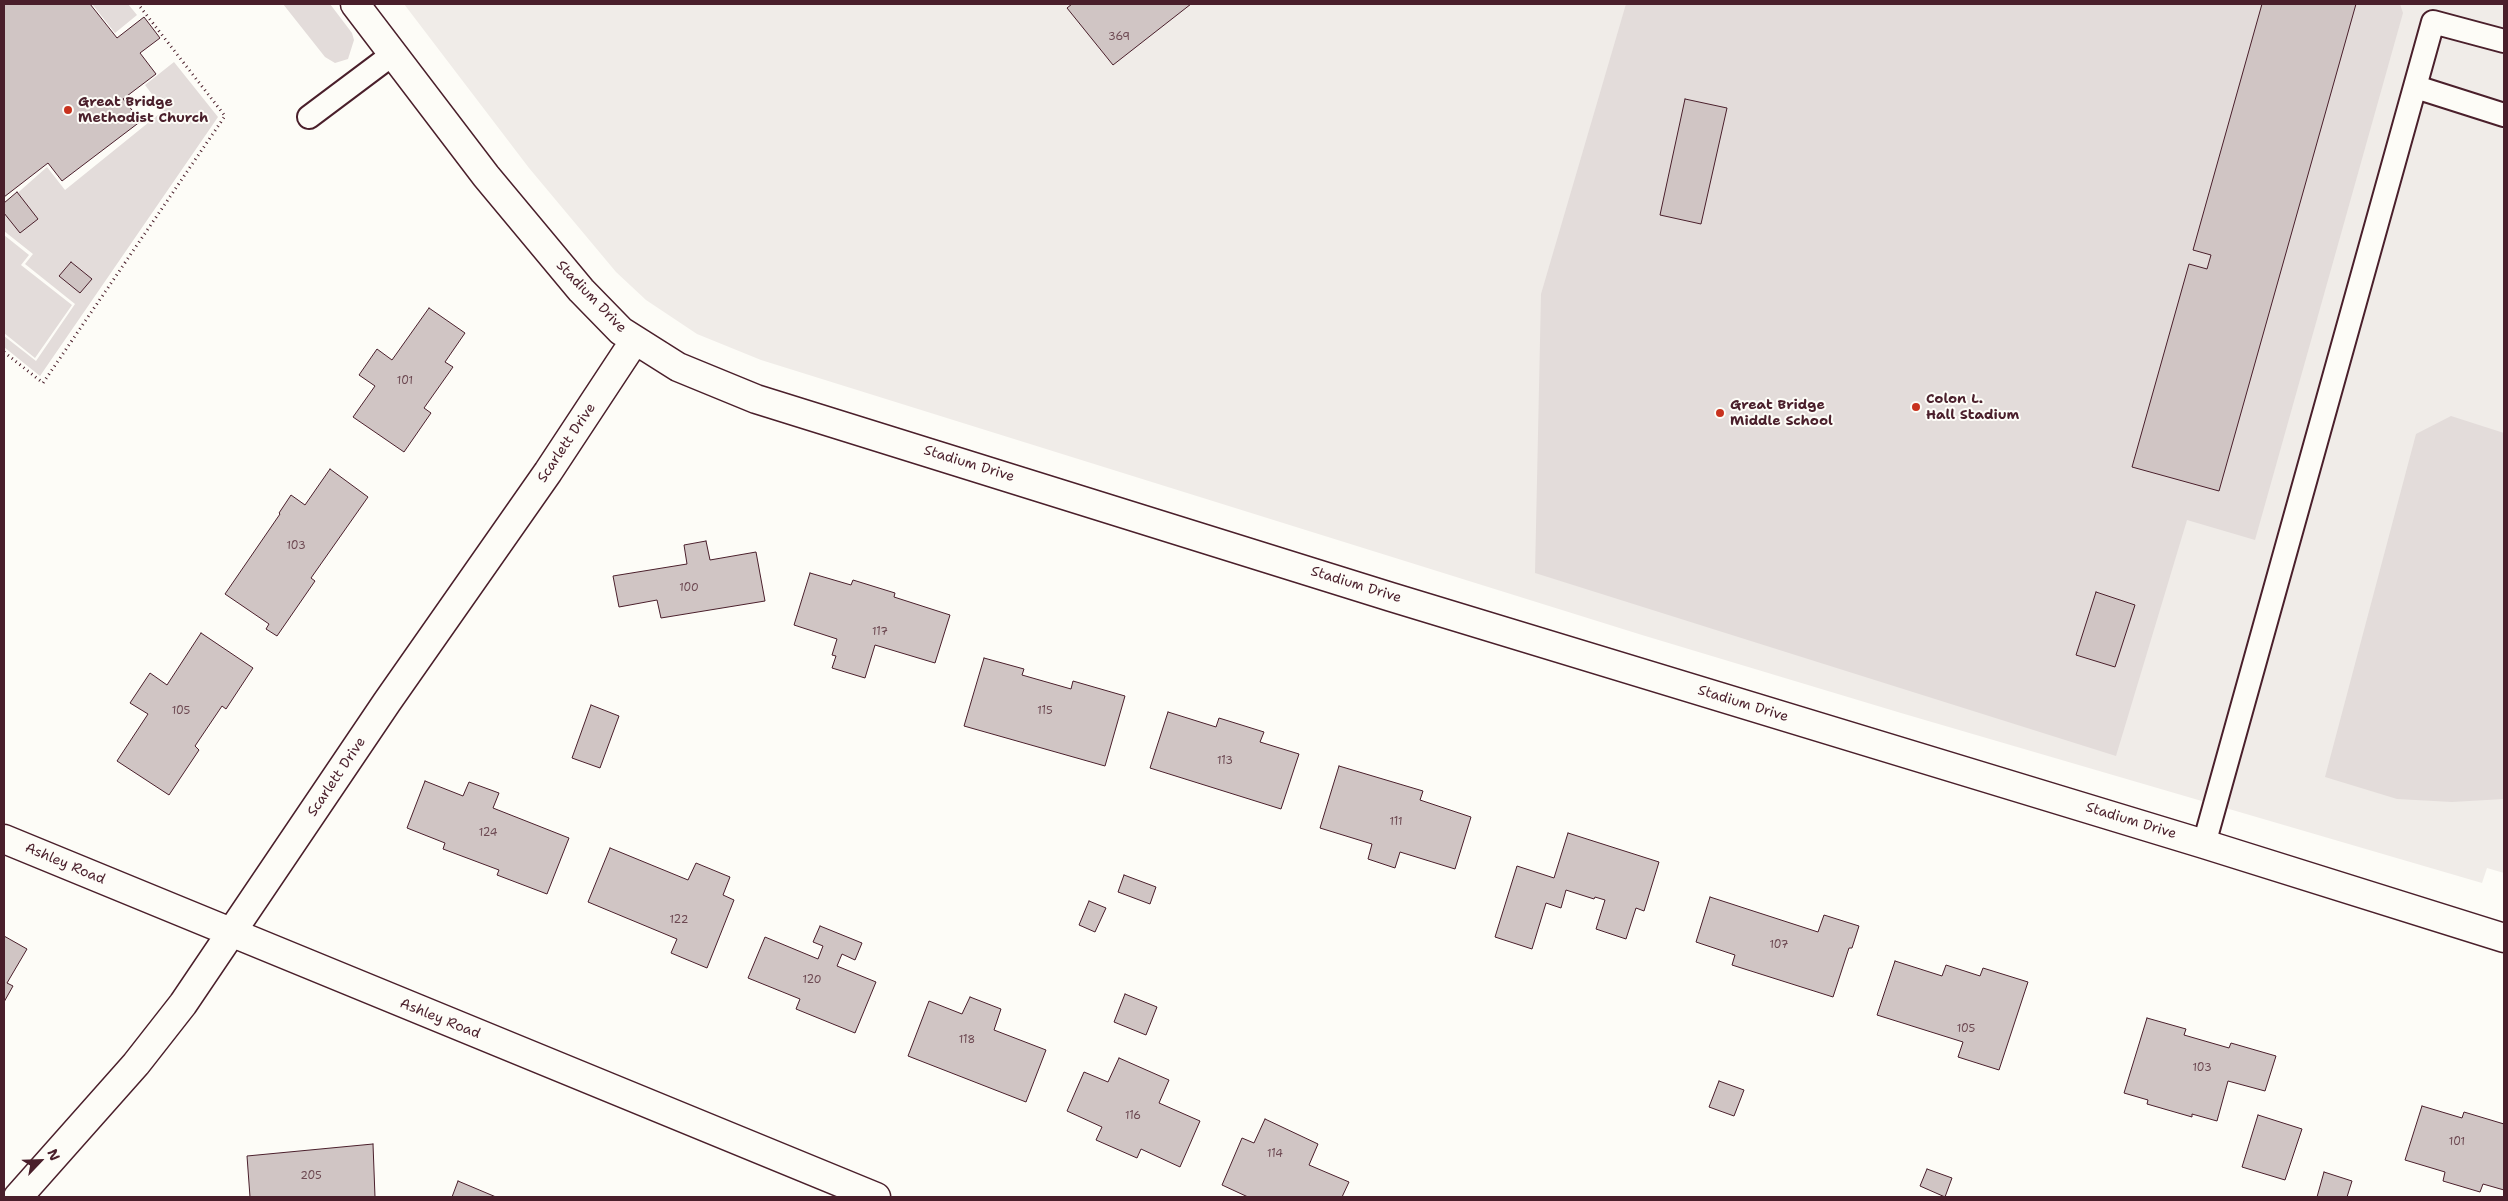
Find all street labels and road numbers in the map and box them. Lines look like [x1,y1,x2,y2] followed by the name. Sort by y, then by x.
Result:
[552,257,630,337] street label: Stadium Drive
[534,400,600,486] street label: Scarlett Drive
[922,442,1016,486] street label: Stadium Drive
[1309,563,1403,607] street label: Stadium Drive
[1696,682,1790,726] street label: Stadium Drive
[304,734,370,820] street label: Scarlett Drive
[2084,799,2178,843] street label: Stadium Drive
[22,840,108,888] street label: Ashley Road
[397,995,483,1043] street label: Ashley Road

